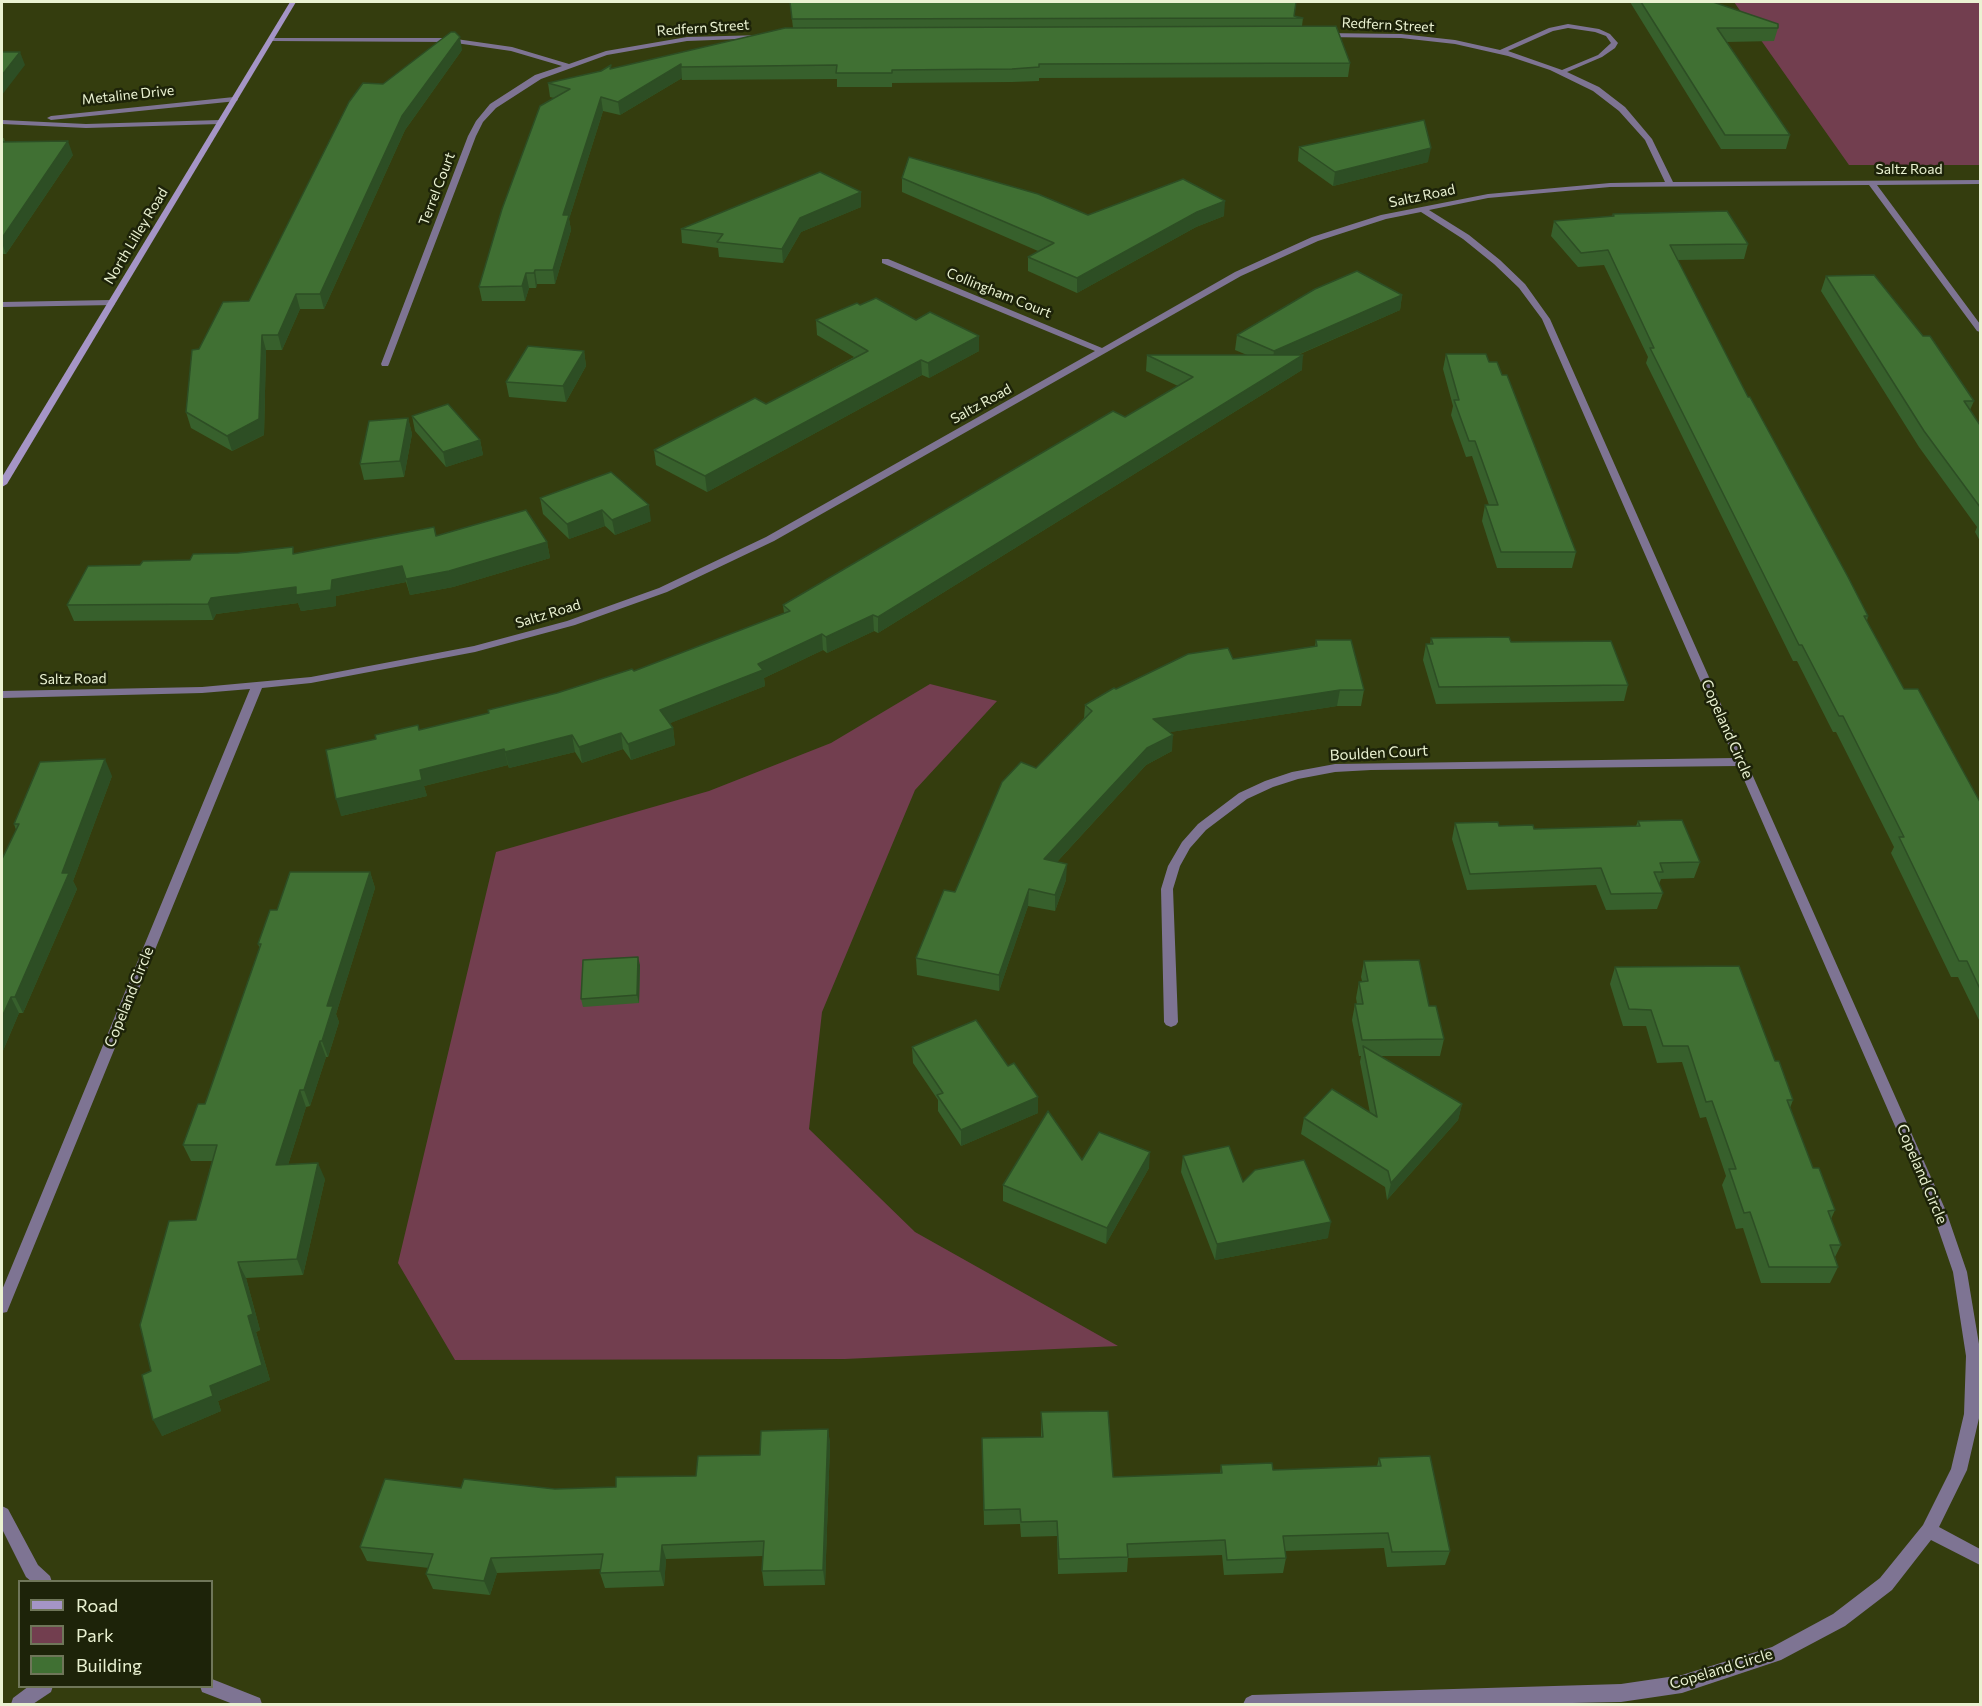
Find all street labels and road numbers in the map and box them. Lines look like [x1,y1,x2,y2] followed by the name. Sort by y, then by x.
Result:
[1341,14,1435,36] street label: Redfern Street
[656,16,750,40] street label: Redfern Street
[81,82,175,108] street label: Metaline Drive
[415,150,459,228] street label: Terrel Court
[1875,161,1943,177] street label: Saltz Road
[1387,181,1457,211] street label: Saltz Road
[101,185,171,287] street label: North Lilley Road
[944,264,1054,322] street label: Collingham Court
[948,380,1014,428] street label: Saltz Road
[513,596,583,632] street label: Saltz Road
[39,670,107,688] street label: Saltz Road
[1697,677,1757,781] street label: Copeland Circle
[1329,741,1429,765] street label: Boulden Court
[101,944,157,1050] street label: Copeland Circle
[1893,1121,1951,1227] street label: Copeland Circle
[1667,1645,1775,1693] street label: Copeland Circle

